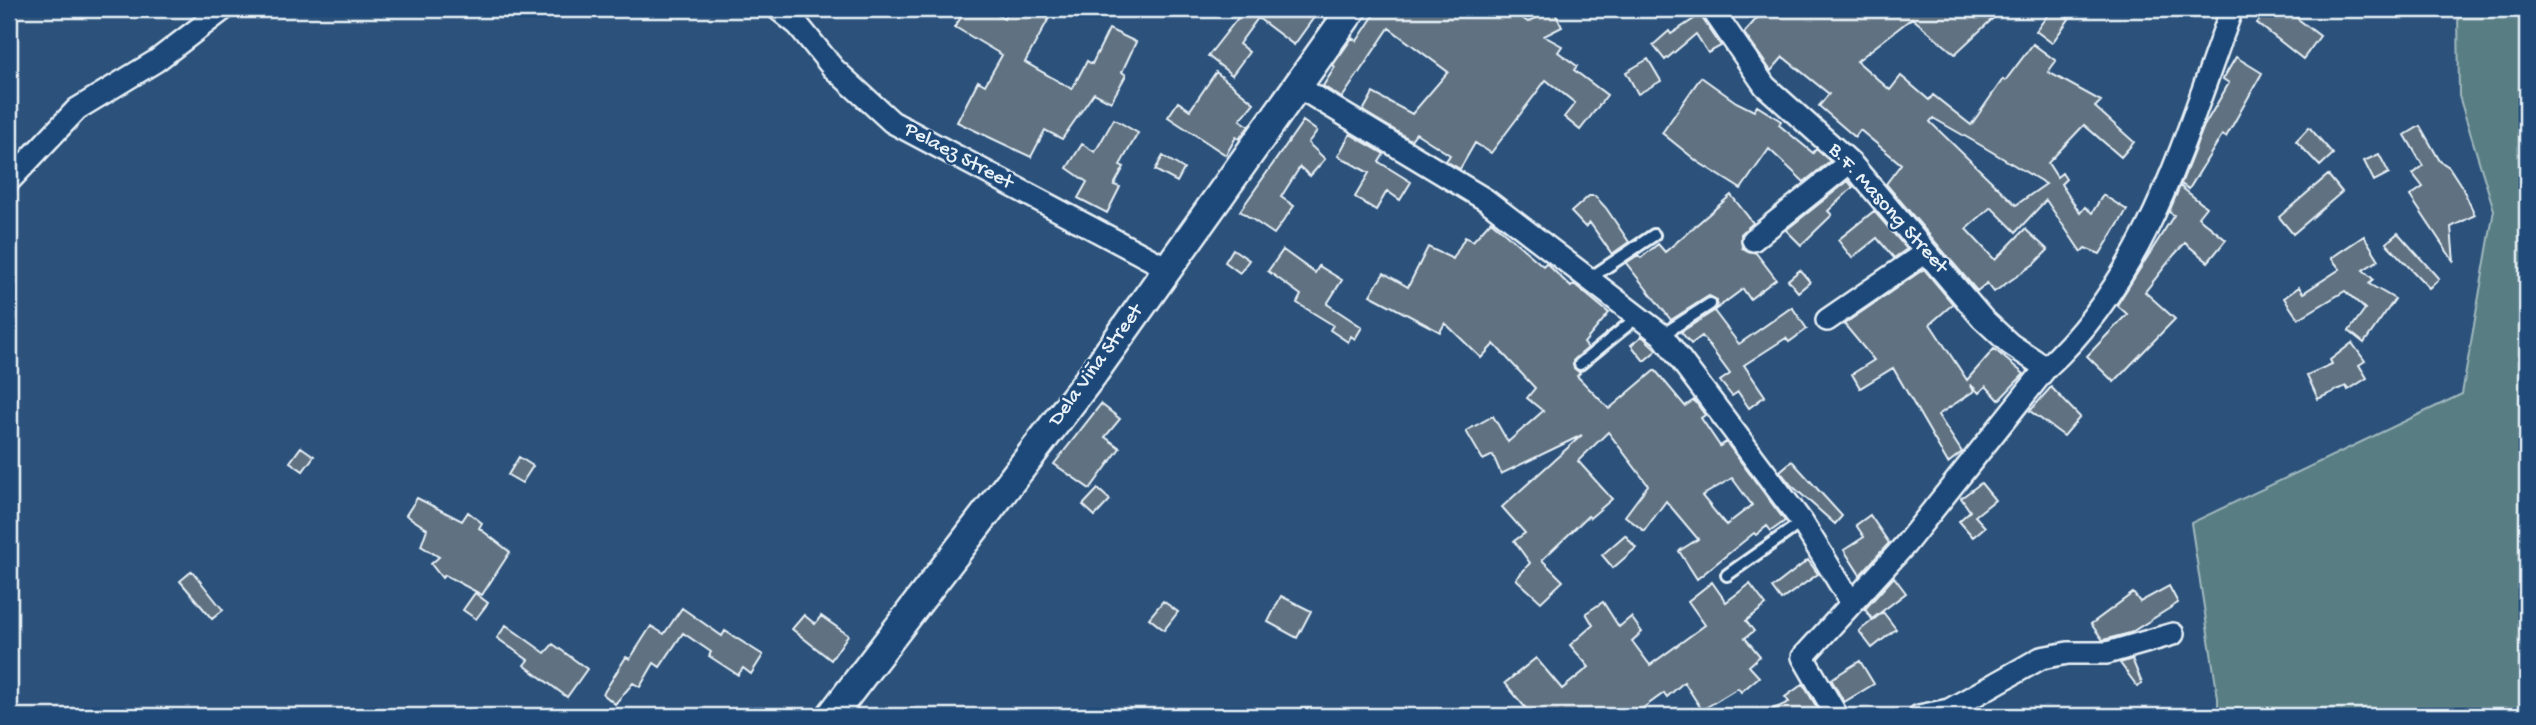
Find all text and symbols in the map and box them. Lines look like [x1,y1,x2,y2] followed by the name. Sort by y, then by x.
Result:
[898,117,1019,197] street label: Pelaez Street
[1821,138,1954,281] street label: B.F. Masong Street
[1043,298,1151,433] street label: Dela Viña Street

